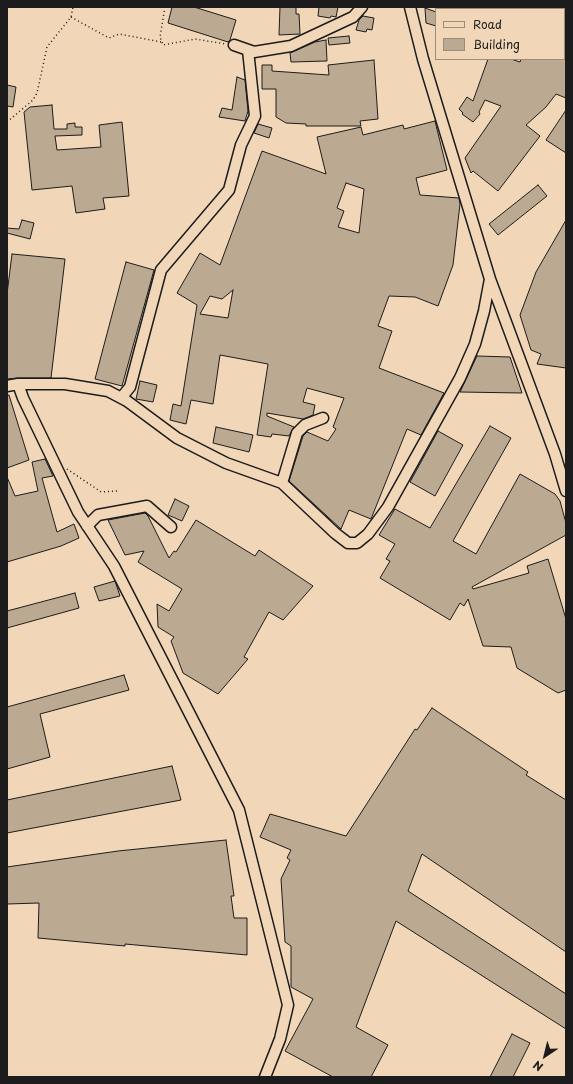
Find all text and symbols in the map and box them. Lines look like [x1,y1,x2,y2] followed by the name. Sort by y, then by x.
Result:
[435,8,565,60] legend
[473,15,502,33] text: Road
[473,35,520,53] text: Building
[525,1036,565,1076] north arrow
[529,1057,546,1076] text: N

